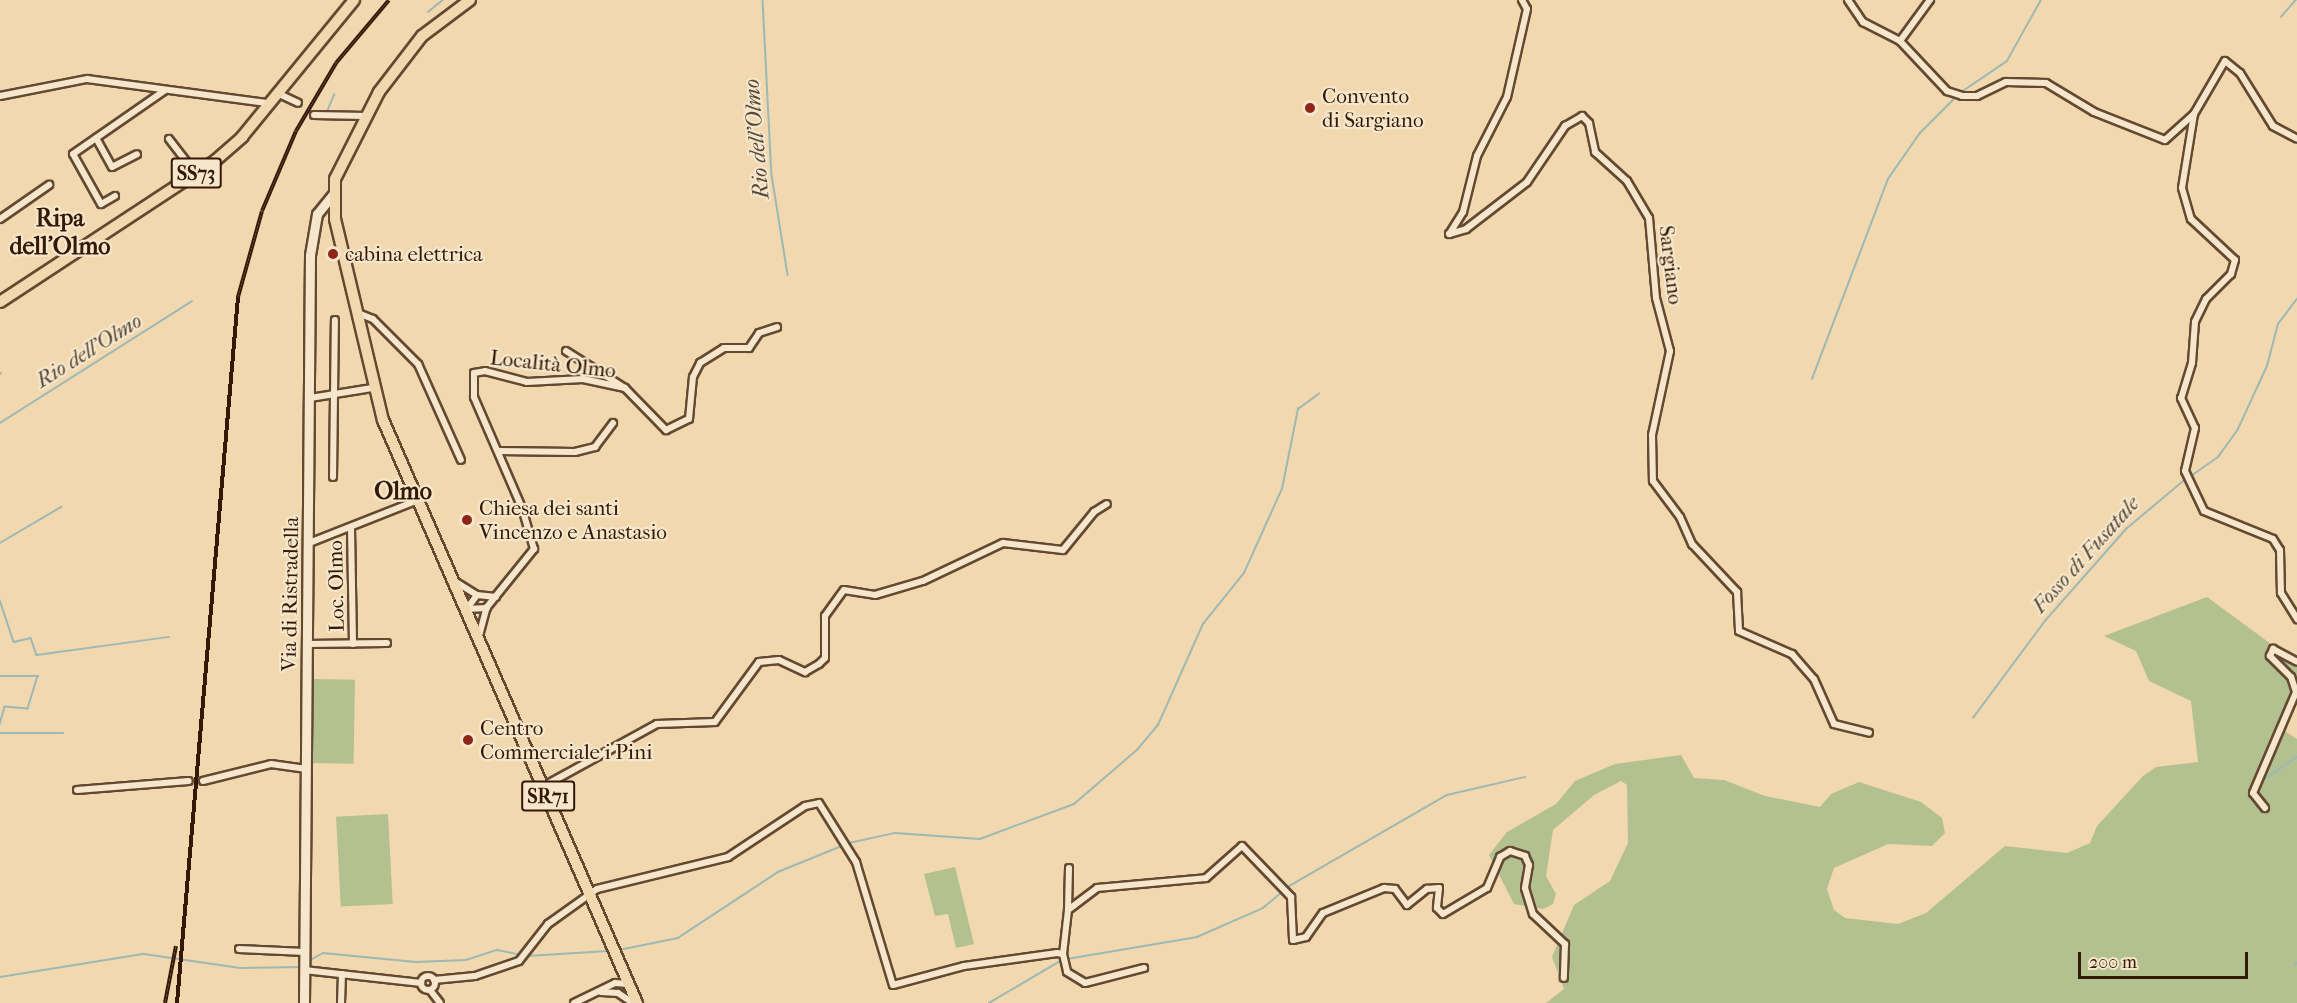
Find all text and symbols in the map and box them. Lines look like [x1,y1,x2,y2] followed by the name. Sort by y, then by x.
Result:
[739,78,775,200] water label: Rio dell'Olmo
[1322,83,1424,133] place label: Convento di Sargiano
[1303,101,1317,115] marker: Convento di Sargiano
[170,156,222,190] road number: SS73
[10,205,110,261] district label: Ripa dell'Olmo
[1654,224,1688,306] street label: Sargiano
[345,241,483,267] place label: cabina elettrica
[326,247,340,261] marker: cabina elettrica
[31,308,147,394] water label: Rio dell'Olmo
[489,345,617,383] street label: Località Olmo
[374,478,432,506] district label: Olmo
[2027,491,2145,619] water label: Fosso di Fusatale
[479,495,667,545] place label: Chiesa dei santi Vincenzo e Anastasio
[460,513,474,527] marker: Chiesa dei santi Vincenzo e Anastasio
[276,517,304,671] street label: Via di Ristradella
[323,540,349,632] street label: Loc. Olmo
[480,715,652,765] place label: Centro Commerciale i Pini
[461,733,475,747] marker: Centro Commerciale i Pini
[521,779,575,813] road number: SR71
[2081,940,2250,978] scale bar
[2089,952,2137,973] text: 200 m

